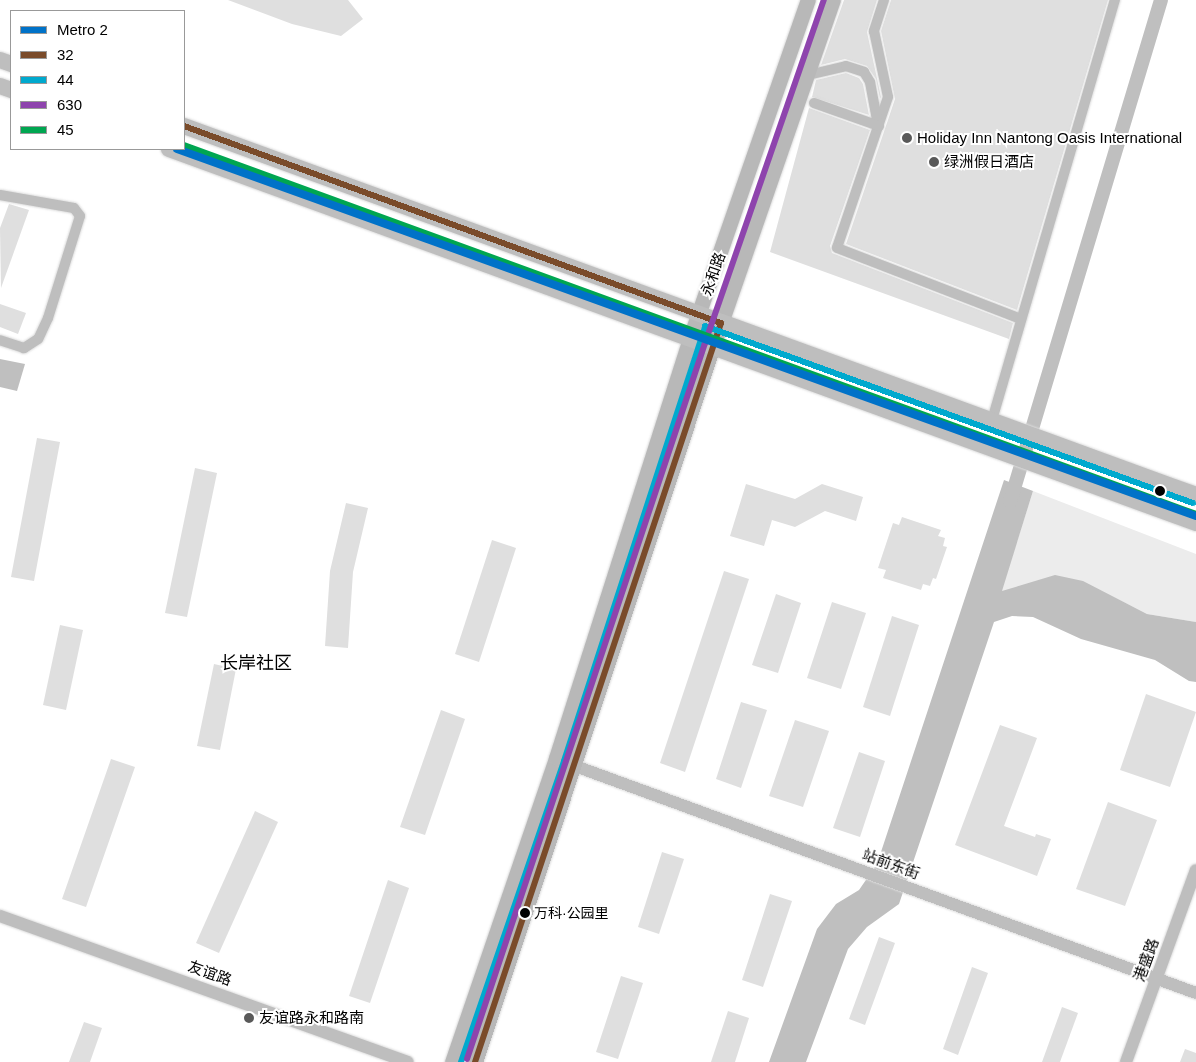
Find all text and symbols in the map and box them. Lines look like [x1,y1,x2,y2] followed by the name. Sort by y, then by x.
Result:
[10,10,185,150] legend
[57,21,108,38] text: Metro 2
[57,46,74,63] text: 32
[57,71,74,88] text: 44
[57,96,82,113] text: 630
[57,121,74,138] text: 45
[917,129,1182,147] place label: Holiday Inn Nantong Oasis International
[901,132,913,144] marker: Holiday Inn Nantong Oasis International
[944,153,1034,171] place label: 绿洲假日酒店
[928,156,940,168] marker: 绿洲假日酒店
[697,250,729,298] street label: 永和路
[1155,486,1165,496] unlabelled marker
[220,652,292,674] district label: 长岸社区
[860,845,922,883] street label: 站前东街
[534,905,609,921] place label: 万科·公园里
[520,908,530,918] marker: 万科·公园里
[1130,936,1162,984] street label: 港盛路
[186,957,234,989] street label: 友谊路
[259,1009,364,1027] place label: 友谊路永和路南
[243,1012,255,1024] marker: 友谊路永和路南

